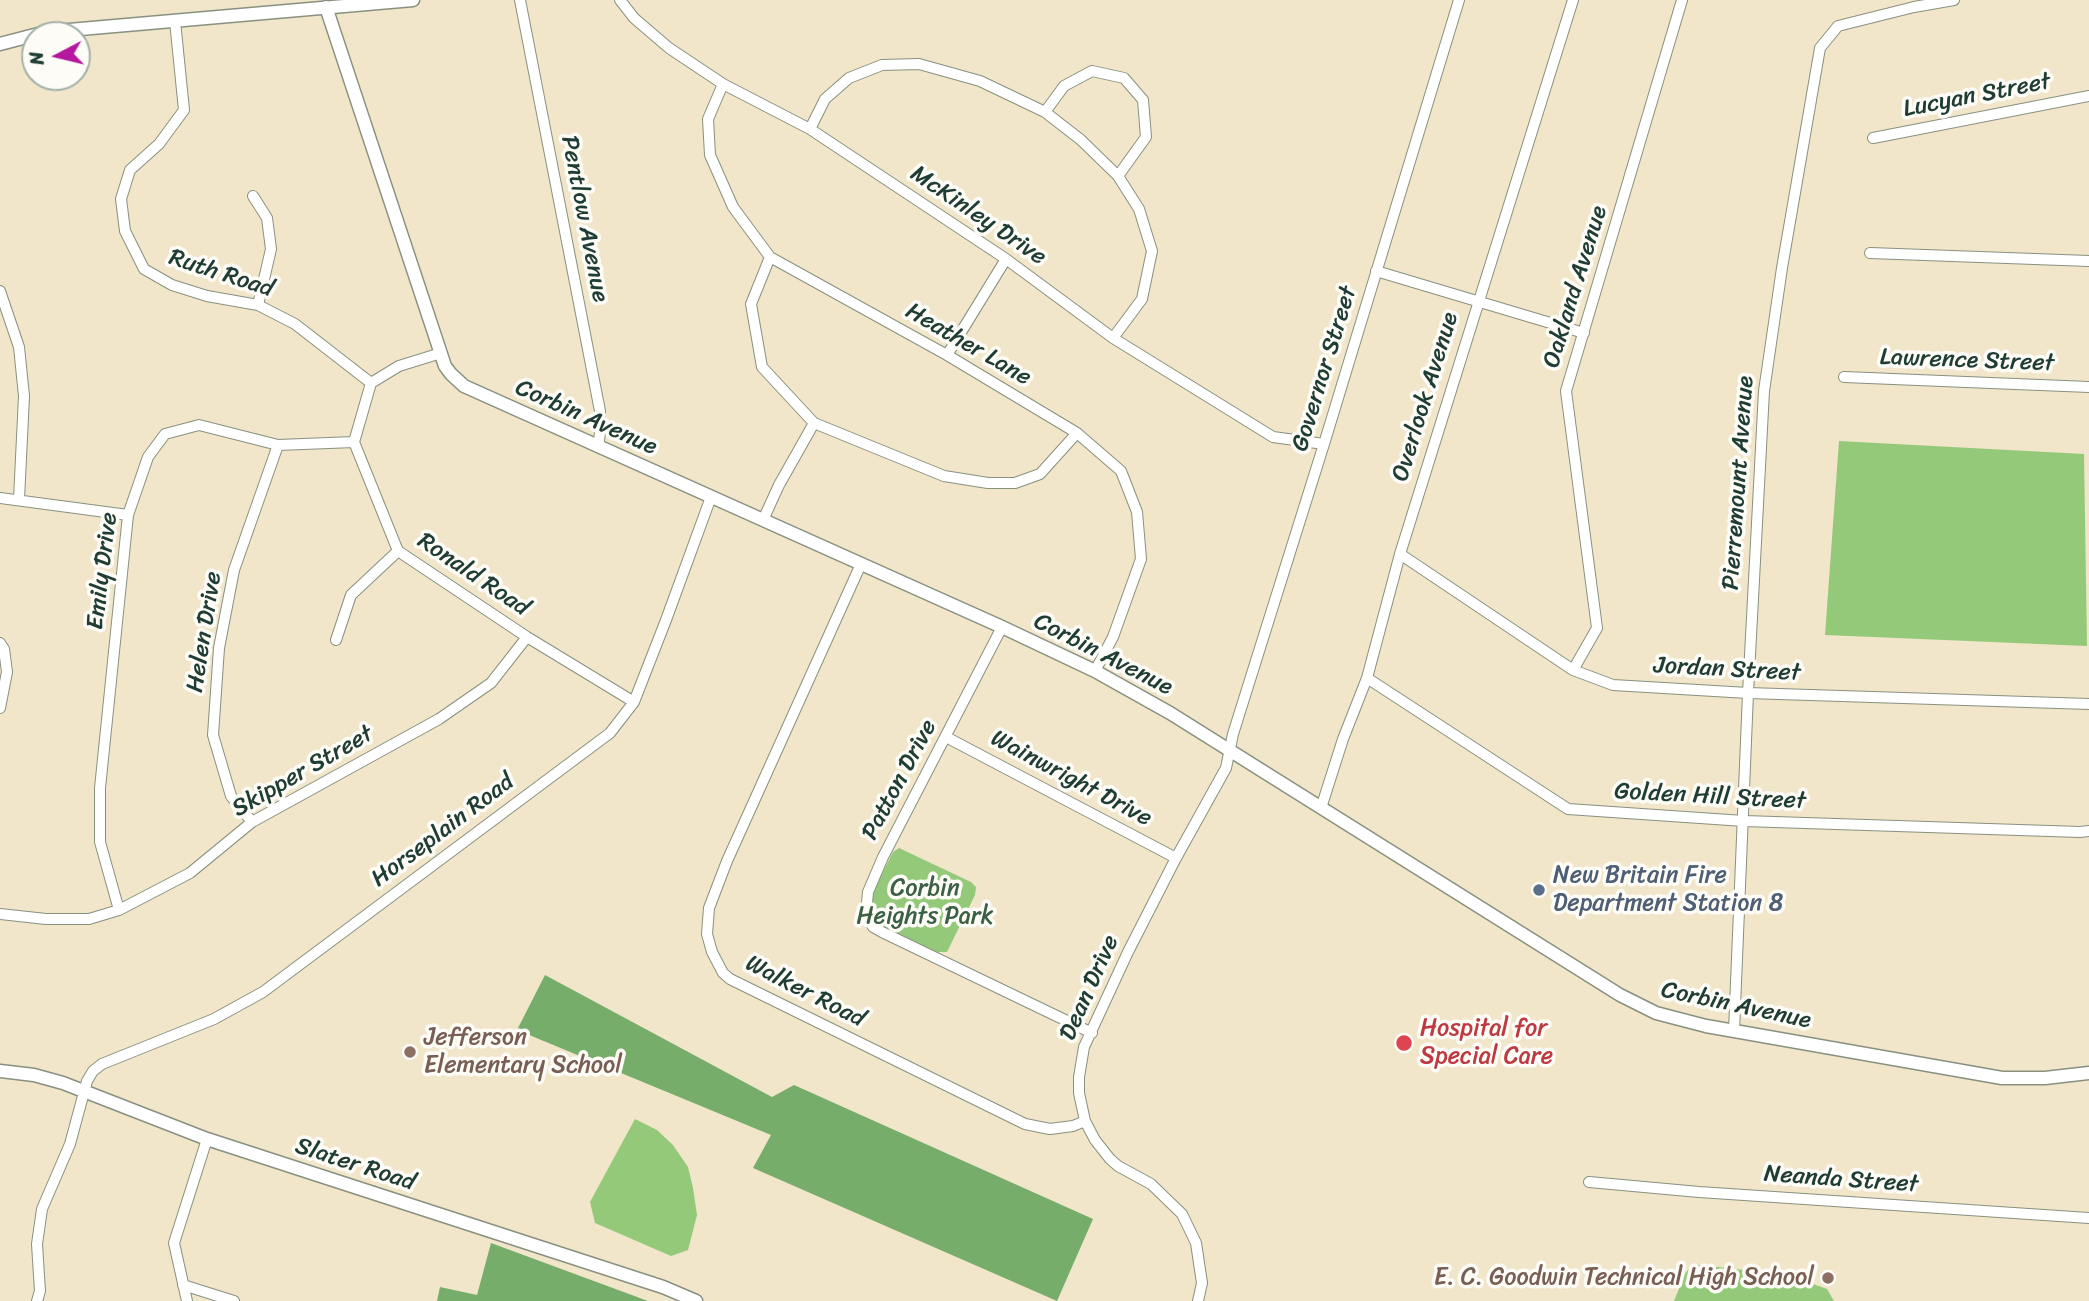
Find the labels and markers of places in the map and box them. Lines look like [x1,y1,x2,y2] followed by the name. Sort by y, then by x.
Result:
[1553,862,1783,918] place label: New Britain Fire Department Station 8
[1531,882,1547,898] marker: New Britain Fire Department Station 8
[1420,1015,1553,1071] place label: Hospital for Special Care
[424,1024,622,1080] place label: Jefferson Elementary School
[1394,1033,1414,1053] marker: Hospital for Special Care
[402,1044,418,1060] marker: Jefferson Elementary School
[1434,1264,1814,1292] place label: E. C. Goodwin Technical High School
[1820,1270,1836,1286] marker: E. C. Goodwin Technical High School

